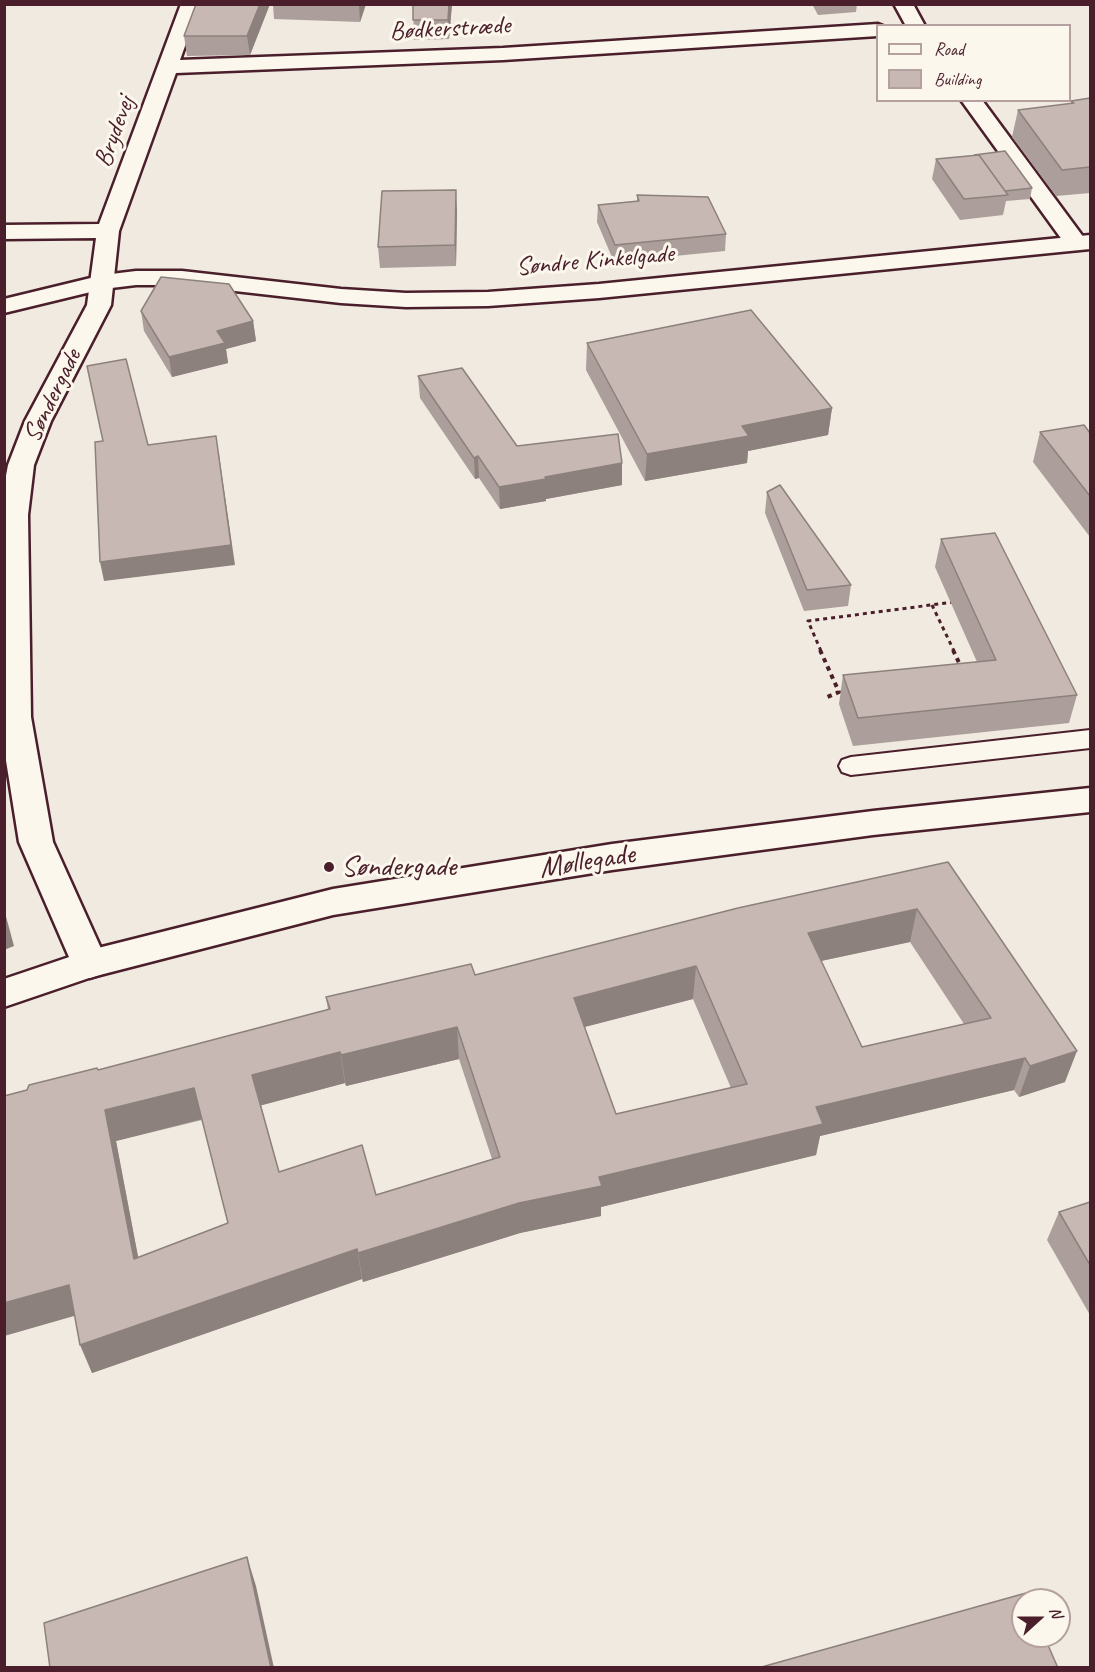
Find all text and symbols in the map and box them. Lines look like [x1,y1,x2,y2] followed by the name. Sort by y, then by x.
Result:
[389,10,511,48] street label: Bødkerstræde
[876,24,1071,102] legend
[934,38,964,60] text: Road
[934,68,981,90] text: Building
[88,92,142,172] street label: Brydevej
[515,239,675,283] street label: Søndre Kinkelgade
[17,344,89,448] street label: Søndergade
[537,837,637,887] street label: Møllegade
[341,849,456,885] place label: Søndergade
[322,860,336,874] marker: Søndergade
[1011,1588,1071,1648] north arrow
[1045,1604,1067,1620] text: N

